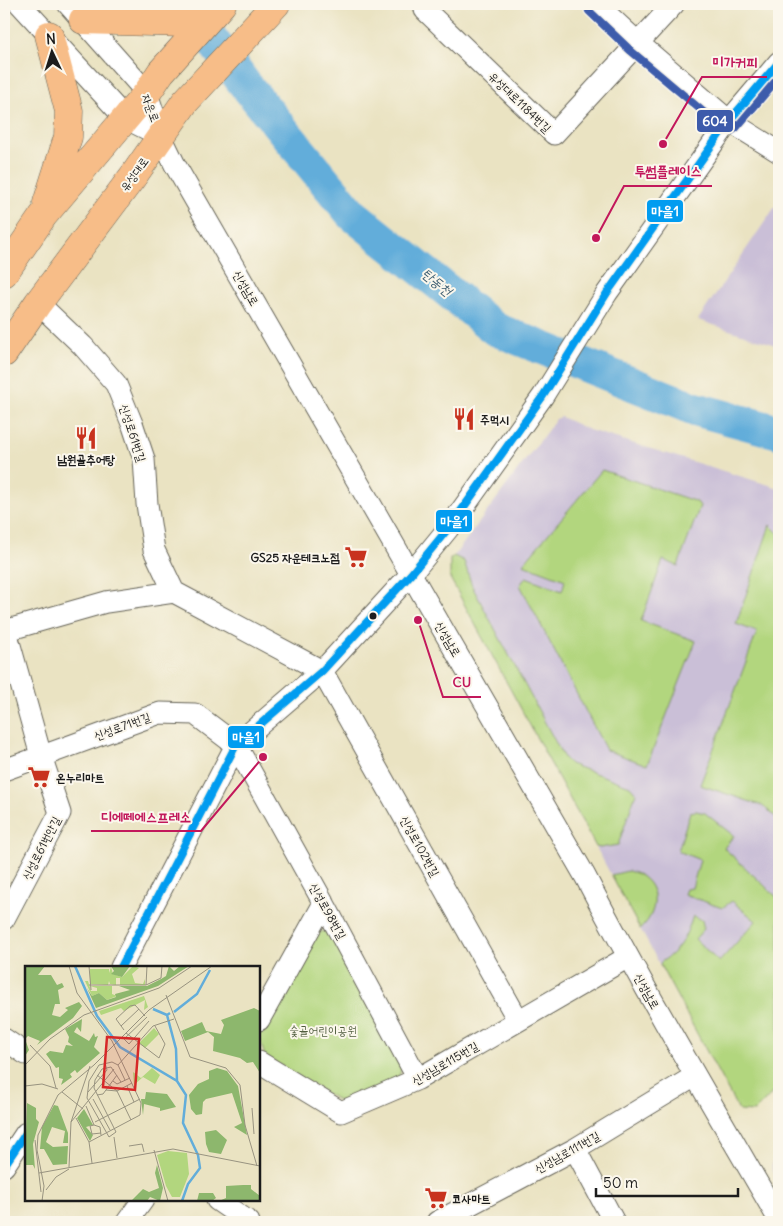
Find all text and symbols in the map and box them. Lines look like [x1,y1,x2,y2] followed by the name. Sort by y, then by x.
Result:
[28,28,78,78] north arrow
[46,30,57,48] text: N
[702,48,767,77] callout: 미가커피
[712,53,758,71] text: 미가커피
[486,68,555,136] street label: 유성대로1184번길
[139,92,163,124] street label: 자운로
[696,109,734,133] line badge: 604
[702,112,728,130] text: 604
[117,154,151,194] street label: 유성대로
[624,157,712,186] callout: 투썸플레이스
[634,162,702,180] text: 투썸플레이스
[646,199,684,223] line badge: 마을1
[651,202,679,220] text: 마을1
[418,264,457,301] water label: 탄동천
[230,268,262,308] street label: 신성남로
[117,402,150,464] street label: 신성로61번길
[451,406,477,432] restaurant icon: 주먹시
[480,412,509,427] place label: 주먹시
[73,425,99,451] restaurant icon: 남원골추어탕
[57,452,115,467] place label: 남원골추어탕
[435,509,473,533] line badge: 마을1
[440,512,468,530] text: 마을1
[343,544,369,570] supermarket icon: GS25 자운테크노점
[250,550,340,565] place label: GS25 자운테크노점
[368,611,378,621] unlabelled marker
[432,619,464,659] street label: 신성남로
[443,668,481,697] callout: CU
[453,673,471,691] text: CU
[92,709,153,743] street label: 신성로71번길
[227,725,265,749] line badge: 마을1
[232,728,260,746] text: 마을1
[26,764,52,790] supermarket icon: 온누리마트
[56,770,105,785] place label: 온누리마트
[91,802,201,831] callout: 디에떼에스프레소
[101,808,191,826] text: 디에떼에스프레소
[19,813,64,882] street label: 신성로61번안길
[397,813,443,879] street label: 신성로102번길
[306,880,350,942] street label: 신성로98번길
[25,966,260,1201] inset map
[631,970,663,1012] street label: 신성남로
[289,1023,357,1038] park label: 숯골어린이공원
[409,1038,481,1088] street label: 신성남로115번길
[532,1128,603,1176] street label: 신성남로111번길
[596,1166,738,1198] scale bar
[603,1173,638,1192] text: 50 m
[423,1185,449,1211] supermarket icon: 코사마트
[452,1191,491,1206] place label: 코사마트

